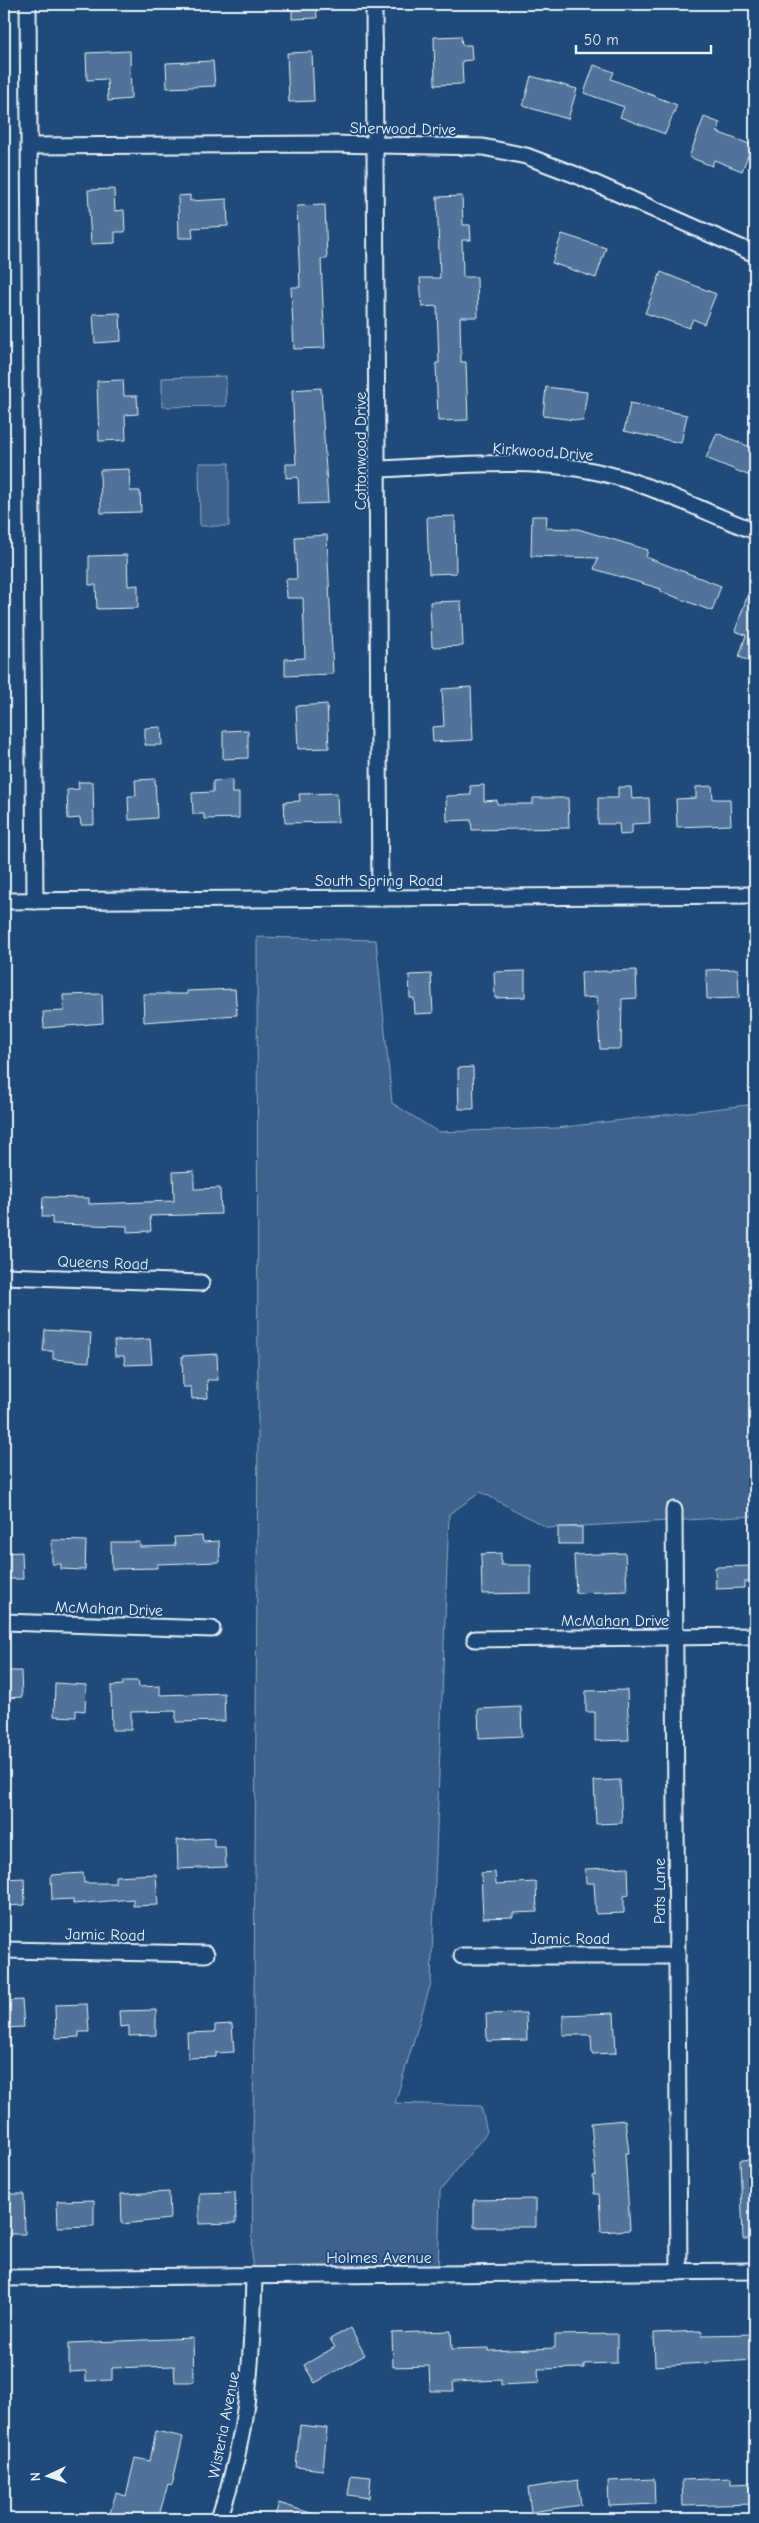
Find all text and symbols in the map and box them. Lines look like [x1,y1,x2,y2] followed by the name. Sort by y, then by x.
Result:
[576,22,712,54] scale bar
[584,31,619,49] text: 50 m
[350,119,456,139] street label: Sherwood Drive
[352,392,370,510] street label: Cottonwood Drive
[492,439,594,465] street label: Kirkwood Drive
[315,872,443,890] street label: South Spring Road
[57,1252,149,1274] street label: Queens Road
[55,1598,163,1620] street label: McMahan Drive
[561,1612,669,1630] street label: McMahan Drive
[651,1858,669,1924] street label: Pats Lane
[65,1925,145,1945] street label: Jamic Road
[530,1930,610,1948] street label: Jamic Road
[326,2249,432,2267] street label: Holmes Avenue
[205,2370,243,2480] street label: Wisteria Avenue
[22,2450,72,2500] north arrow
[27,2472,44,2482] text: N

